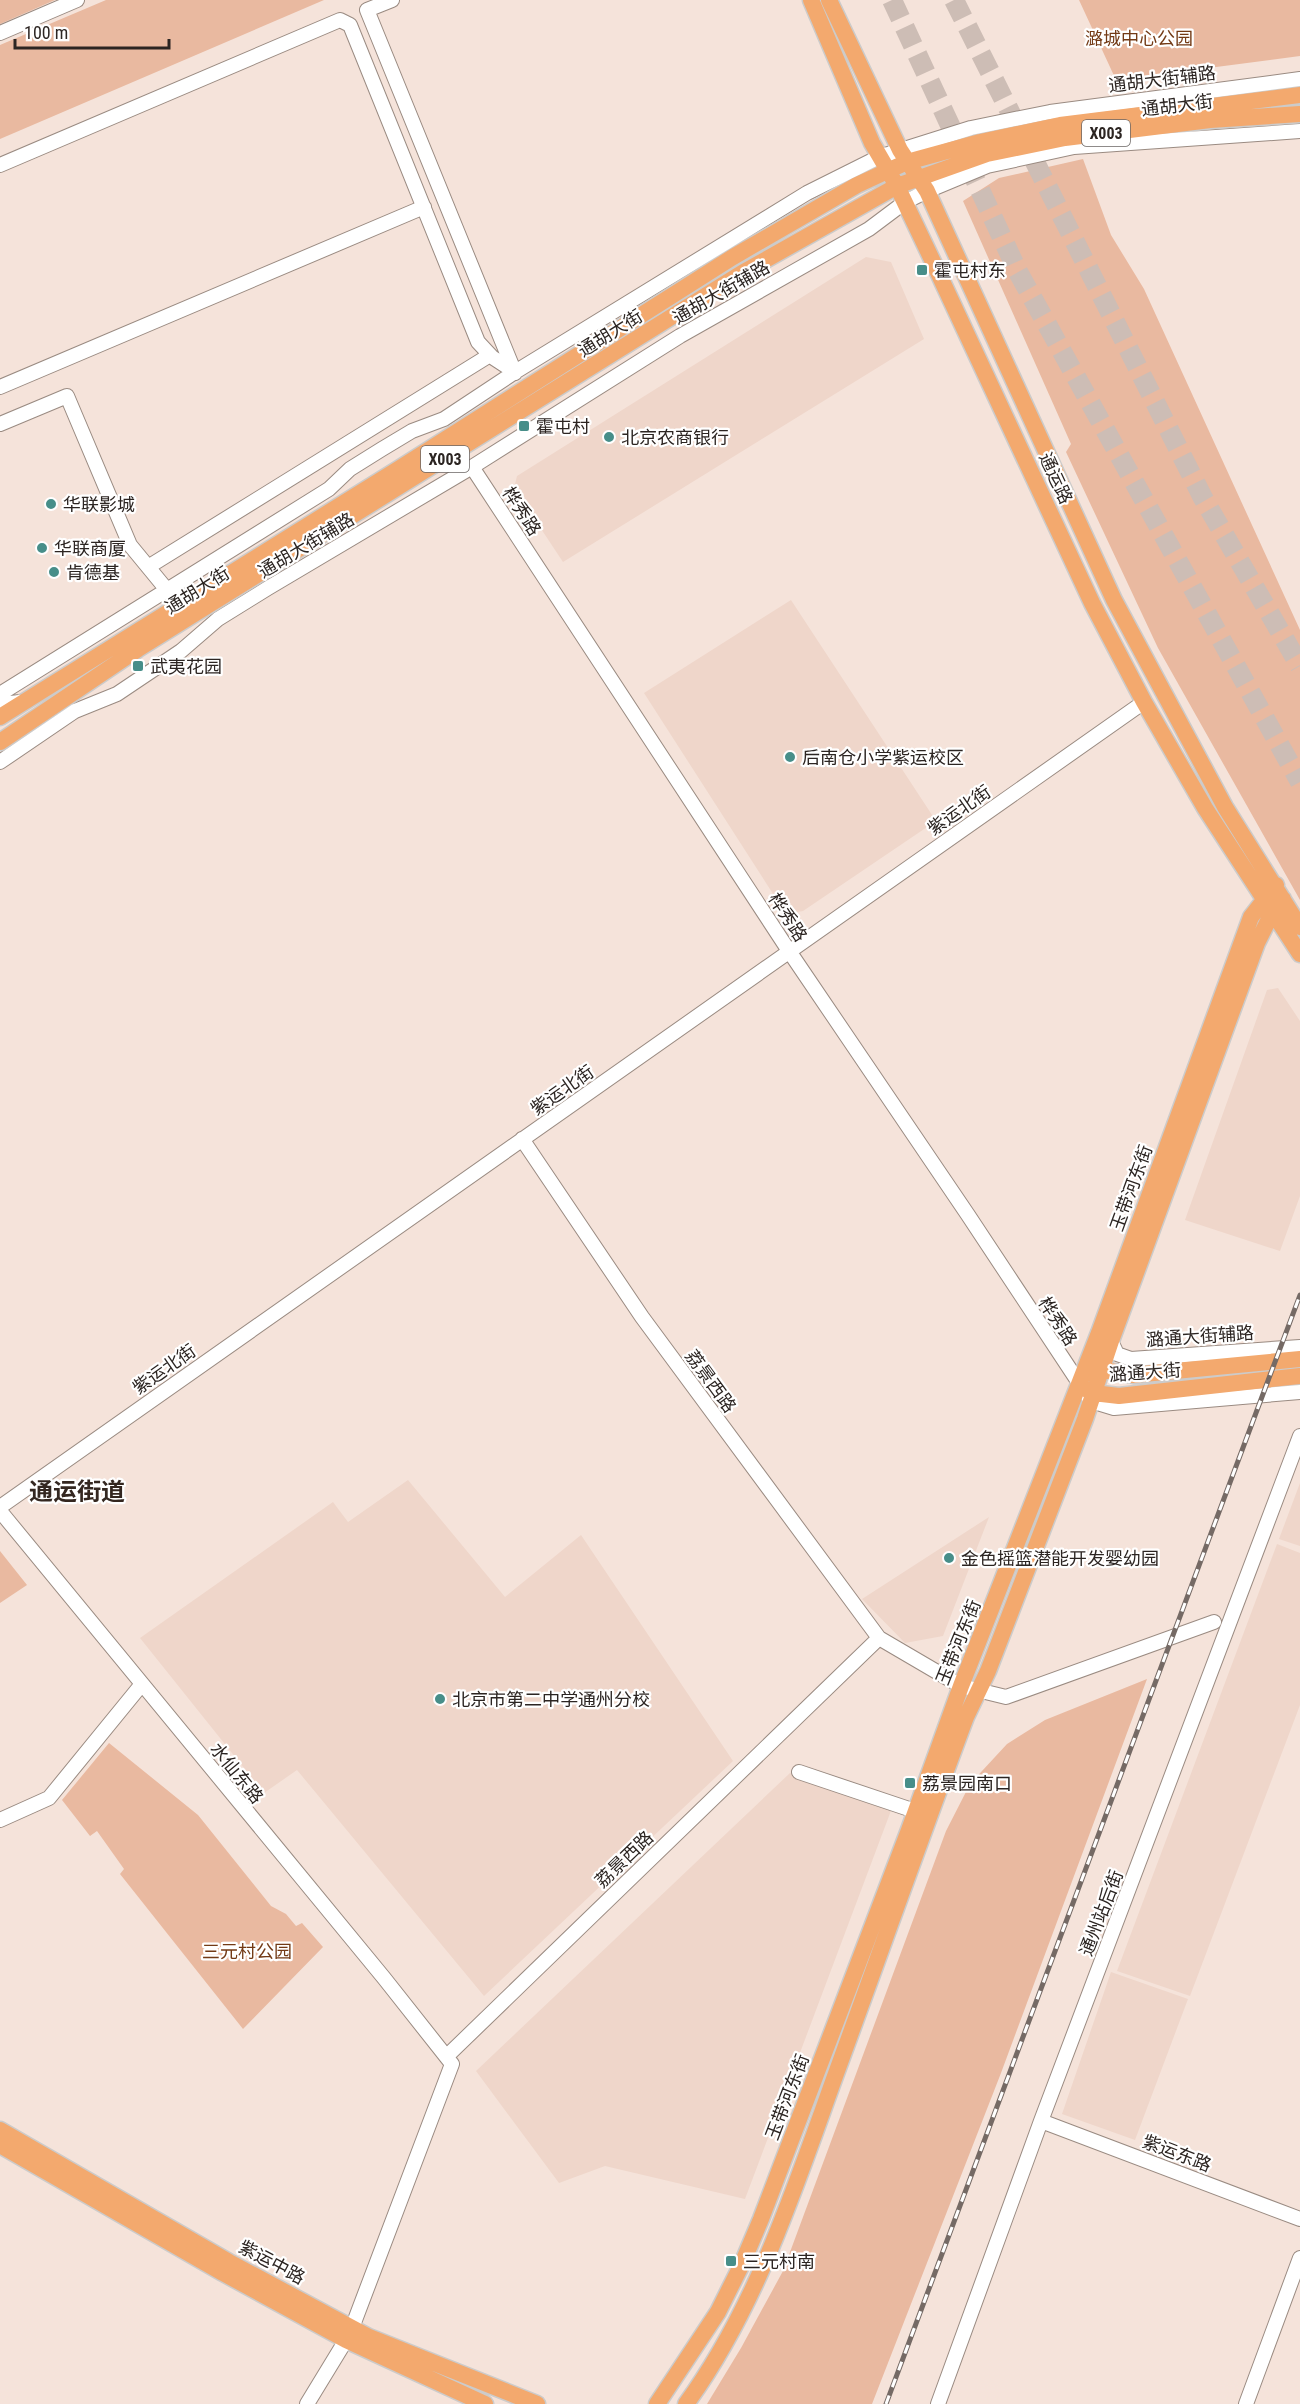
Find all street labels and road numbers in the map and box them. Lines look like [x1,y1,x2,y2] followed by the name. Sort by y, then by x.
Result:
[1107,62,1217,96] street label: 通胡大街辅路
[1140,90,1214,120] street label: 通胡大街
[1082,120,1130,146] road number: X003
[669,256,773,328] street label: 通胡大街辅路
[574,305,646,361] street label: 通胡大街
[421,446,469,472] road number: X003
[1035,449,1077,507] street label: 通运路
[498,483,546,539] street label: 桦秀路
[254,508,358,582] street label: 通胡大街辅路
[161,562,233,618] street label: 通胡大街
[923,781,995,839] street label: 紫运北街
[764,889,812,945] street label: 桦秀路
[526,1061,598,1119] street label: 紫运北街
[1106,1142,1156,1234] street label: 玉带河东街
[1034,1293,1082,1349] street label: 桦秀路
[1145,1322,1255,1350] street label: 潞通大街辅路
[128,1340,200,1398] street label: 紫运北街
[681,1346,741,1416] street label: 荔景西路
[1108,1359,1182,1385] street label: 潞通大街
[931,1596,985,1688] street label: 玉带河东街
[206,1738,268,1808] street label: 水仙东路
[591,1826,657,1892] street label: 荔景西路
[1075,1867,1127,1959] street label: 通州站后街
[761,2051,813,2143] street label: 玉带河东街
[1140,2130,1214,2176] street label: 紫运东路
[235,2236,309,2288] street label: 紫运中路

